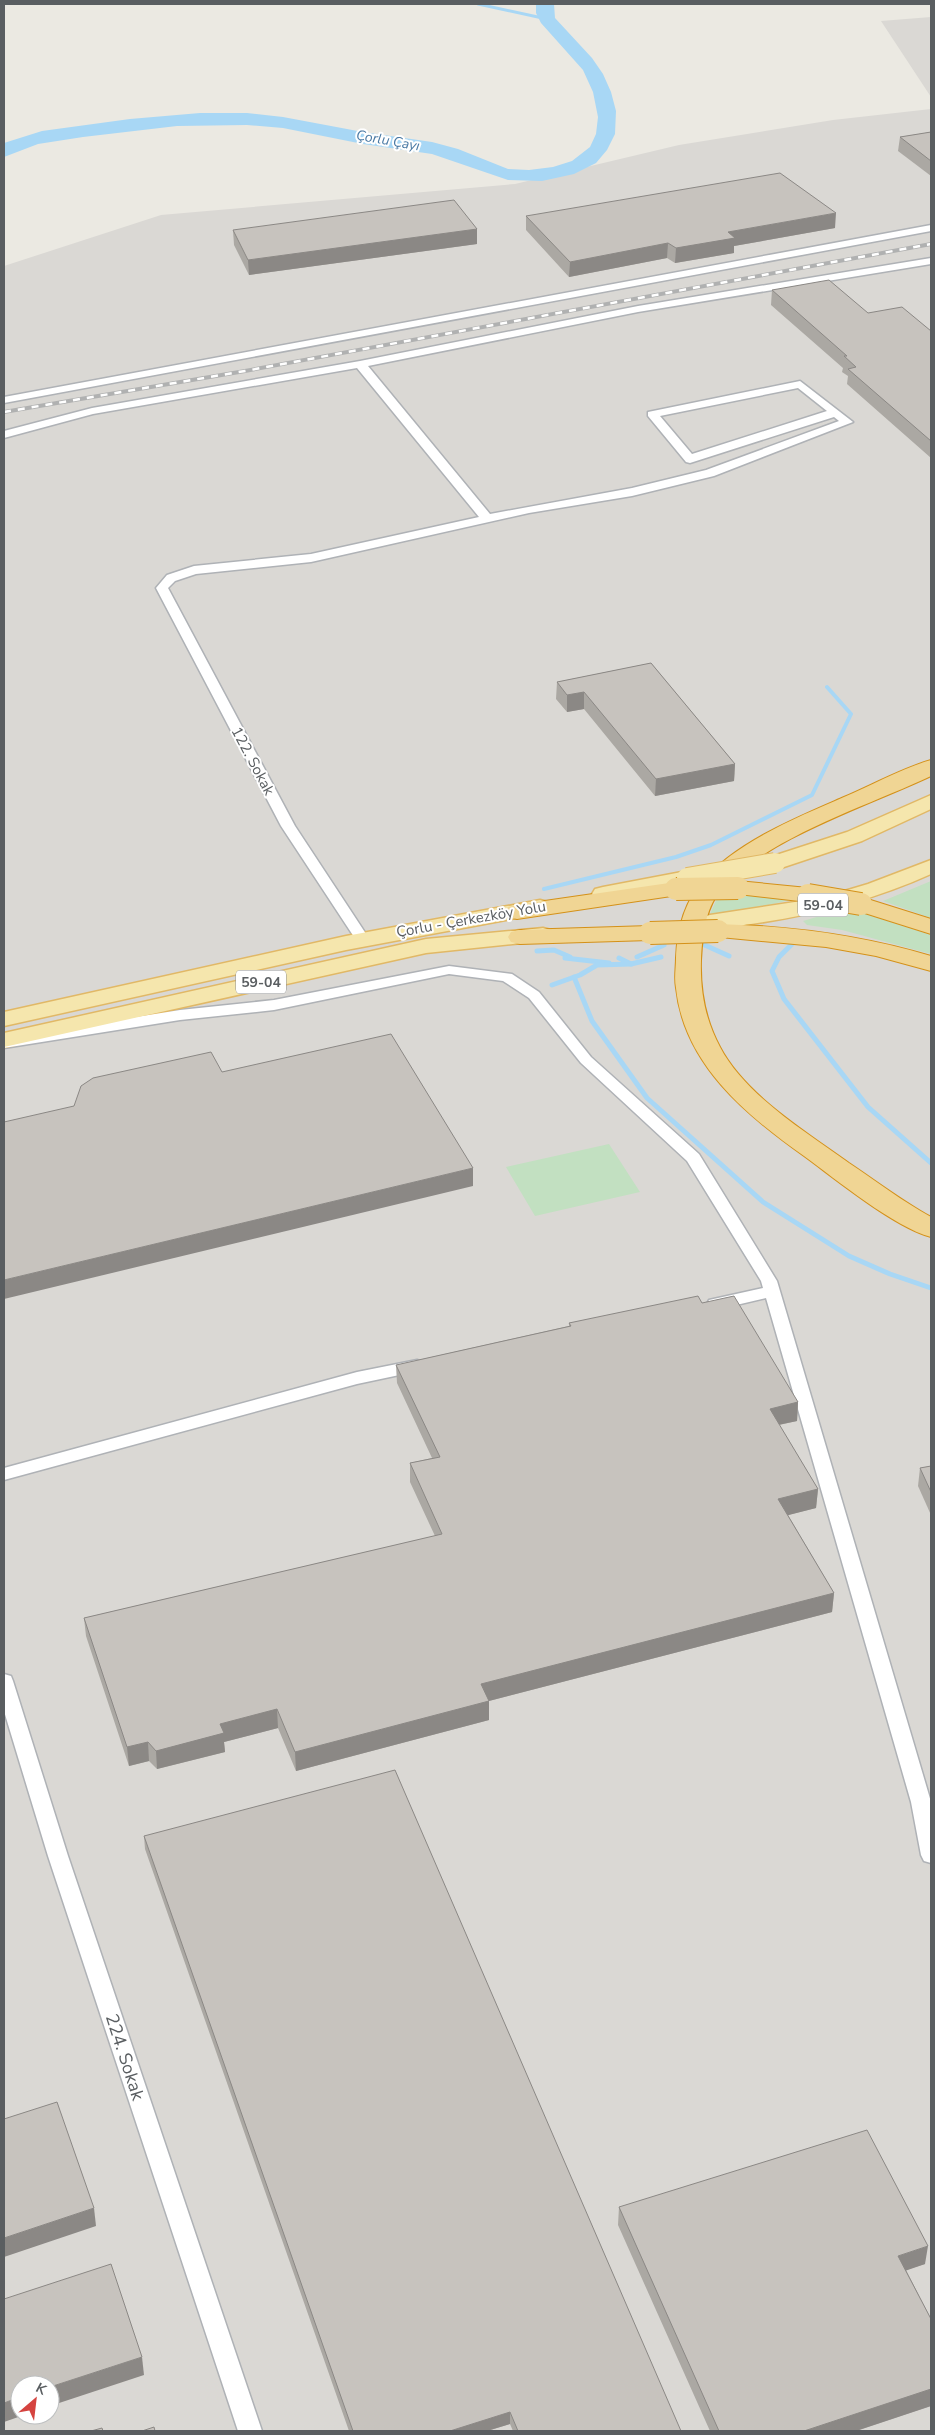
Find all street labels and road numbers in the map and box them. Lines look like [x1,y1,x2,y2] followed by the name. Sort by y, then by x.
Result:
[227,723,280,799] street label: 122. Sokak
[798,894,848,916] road number: 59-04
[395,896,547,942] street label: Çorlu - Çerkezköy Yolu
[236,970,286,994] road number: 59-04
[100,2011,151,2104] street label: 224. Sokak

